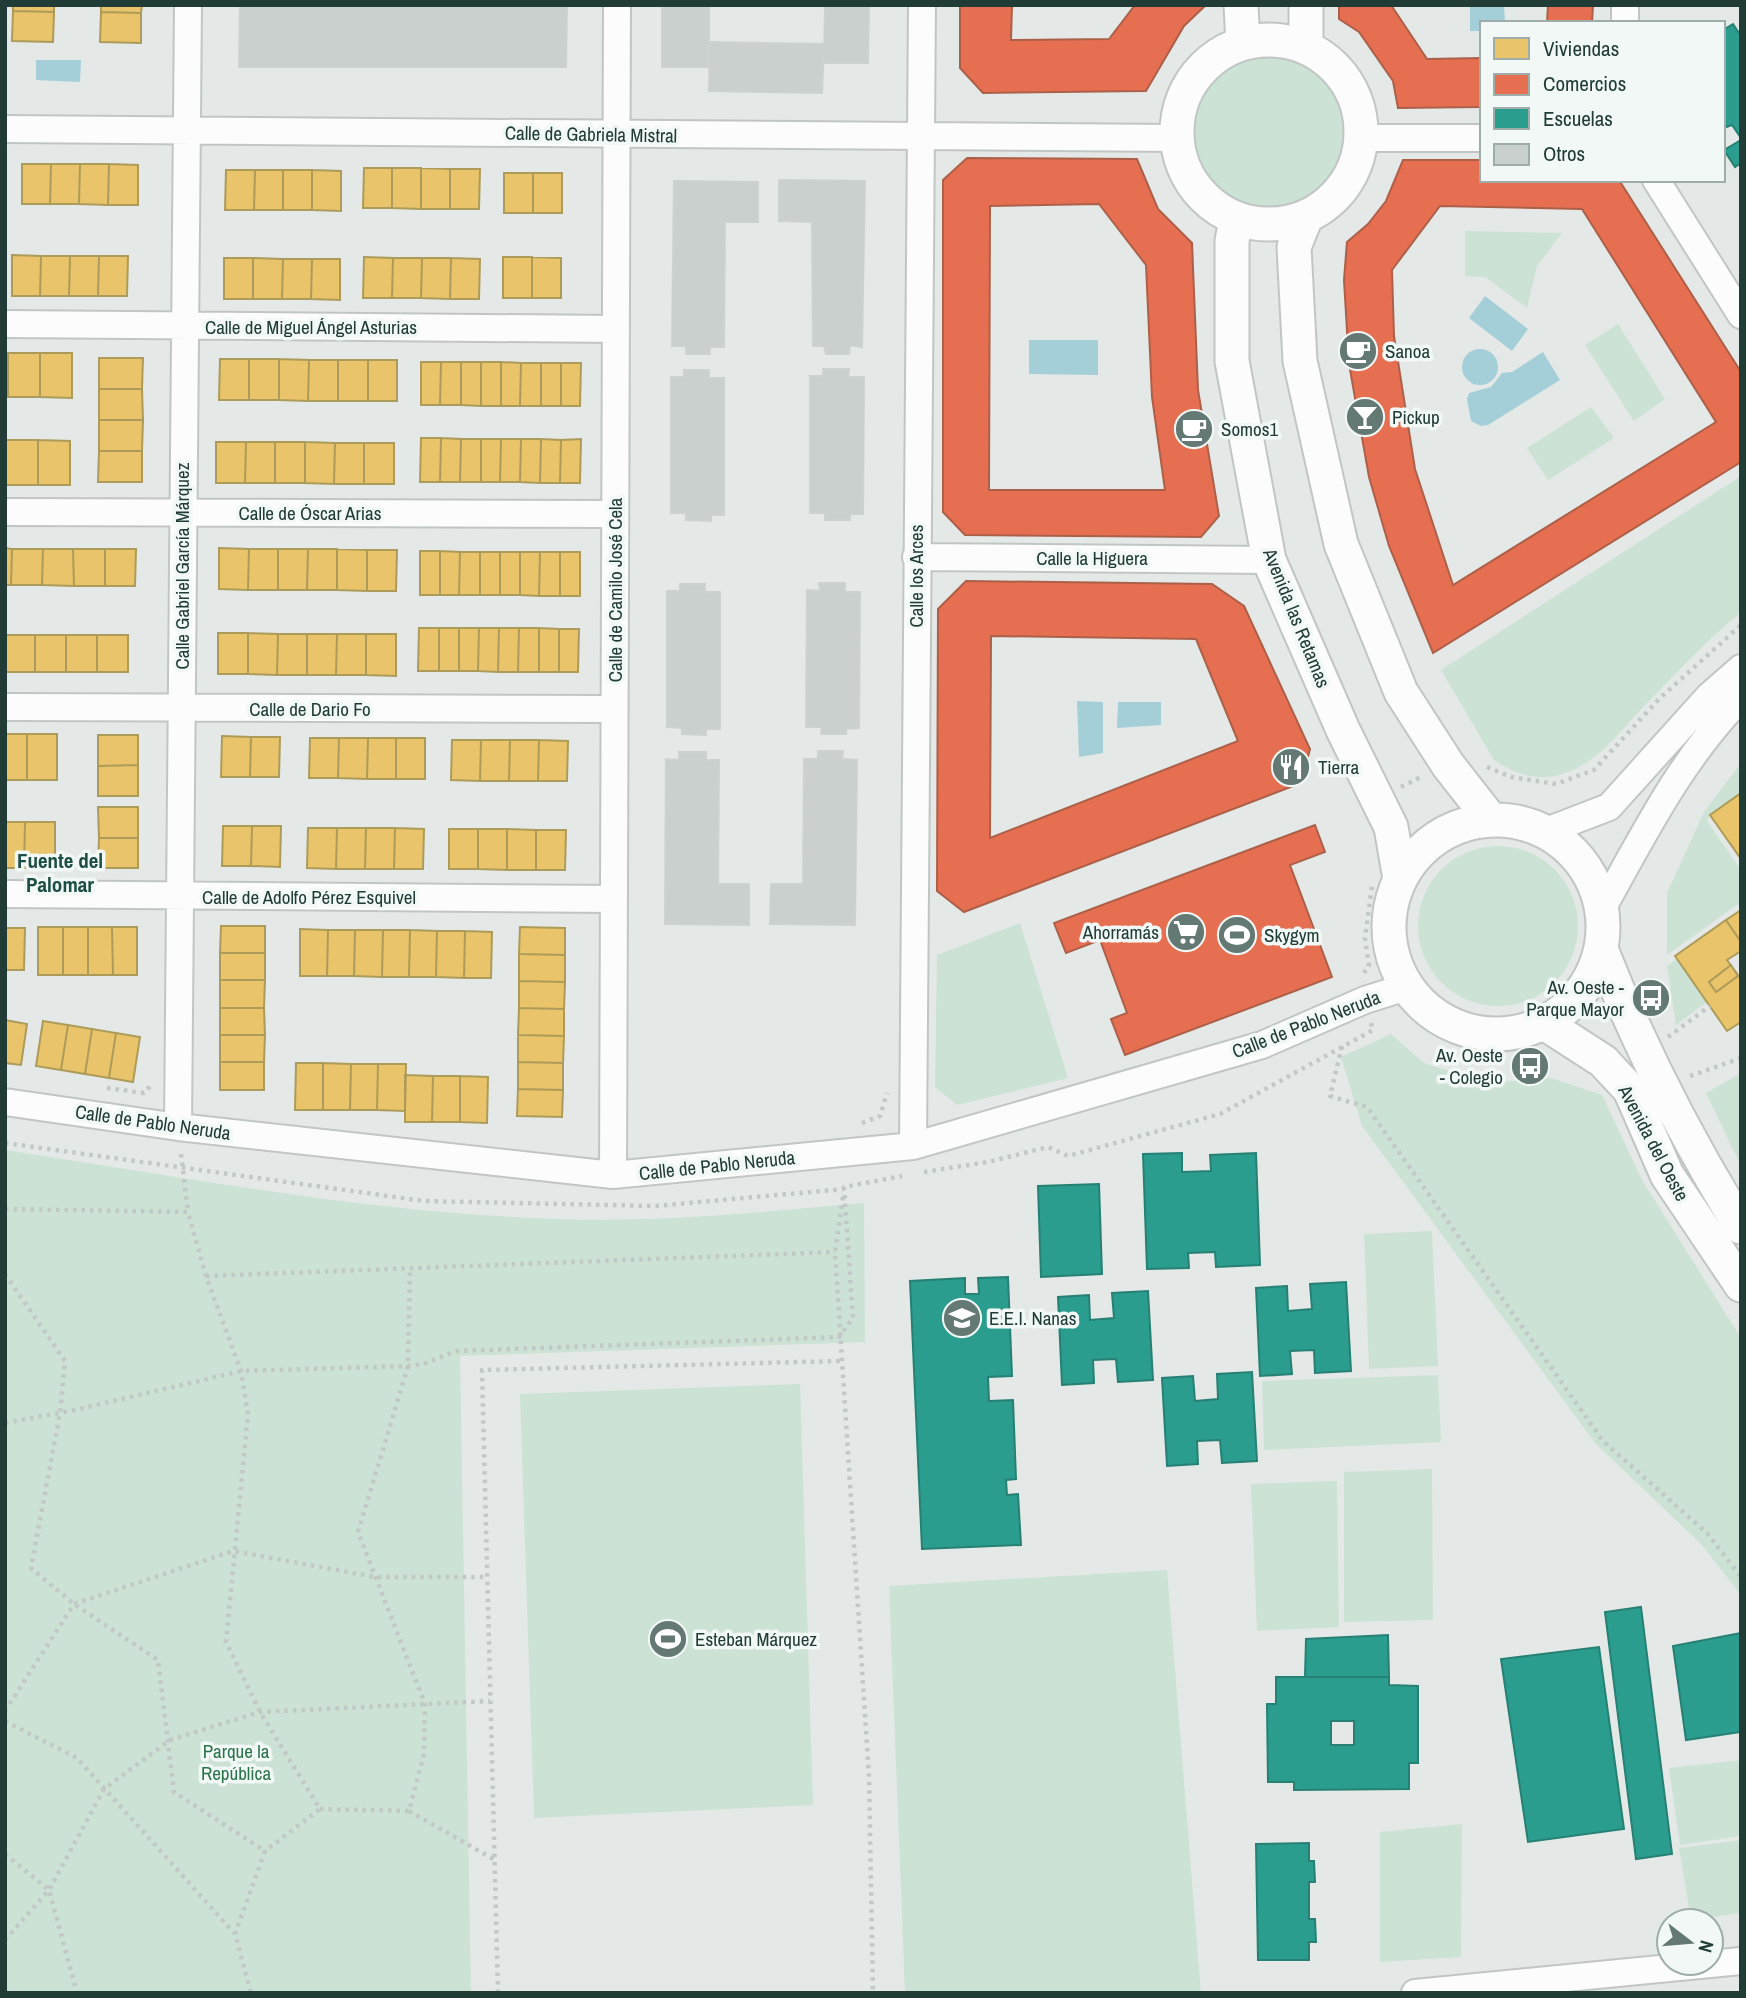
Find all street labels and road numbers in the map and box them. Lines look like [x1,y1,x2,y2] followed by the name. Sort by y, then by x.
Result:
[505,119,677,149] street label: Calle de Gabriela Mistral
[205,314,417,340] street label: Calle de Miguel Ángel Asturias
[169,462,195,669] street label: Calle Gabriel García Márquez
[602,497,628,682] street label: Calle de Camilo José Cela
[239,500,382,526] street label: Calle de Óscar Arias
[903,524,929,628] street label: Calle los Arces
[1257,544,1337,692] street label: Avenida las Retamas
[1036,545,1148,571] street label: Calle la Higuera
[249,696,371,722] street label: Calle de Dario Fo
[202,884,416,910] street label: Calle de Adolfo Pérez Esquivel
[1228,984,1384,1064] street label: Calle de Pablo Neruda
[1612,1080,1696,1206] street label: Avenida del Oeste
[74,1098,233,1146] street label: Calle de Pablo Neruda
[638,1144,797,1186] street label: Calle de Pablo Neruda

